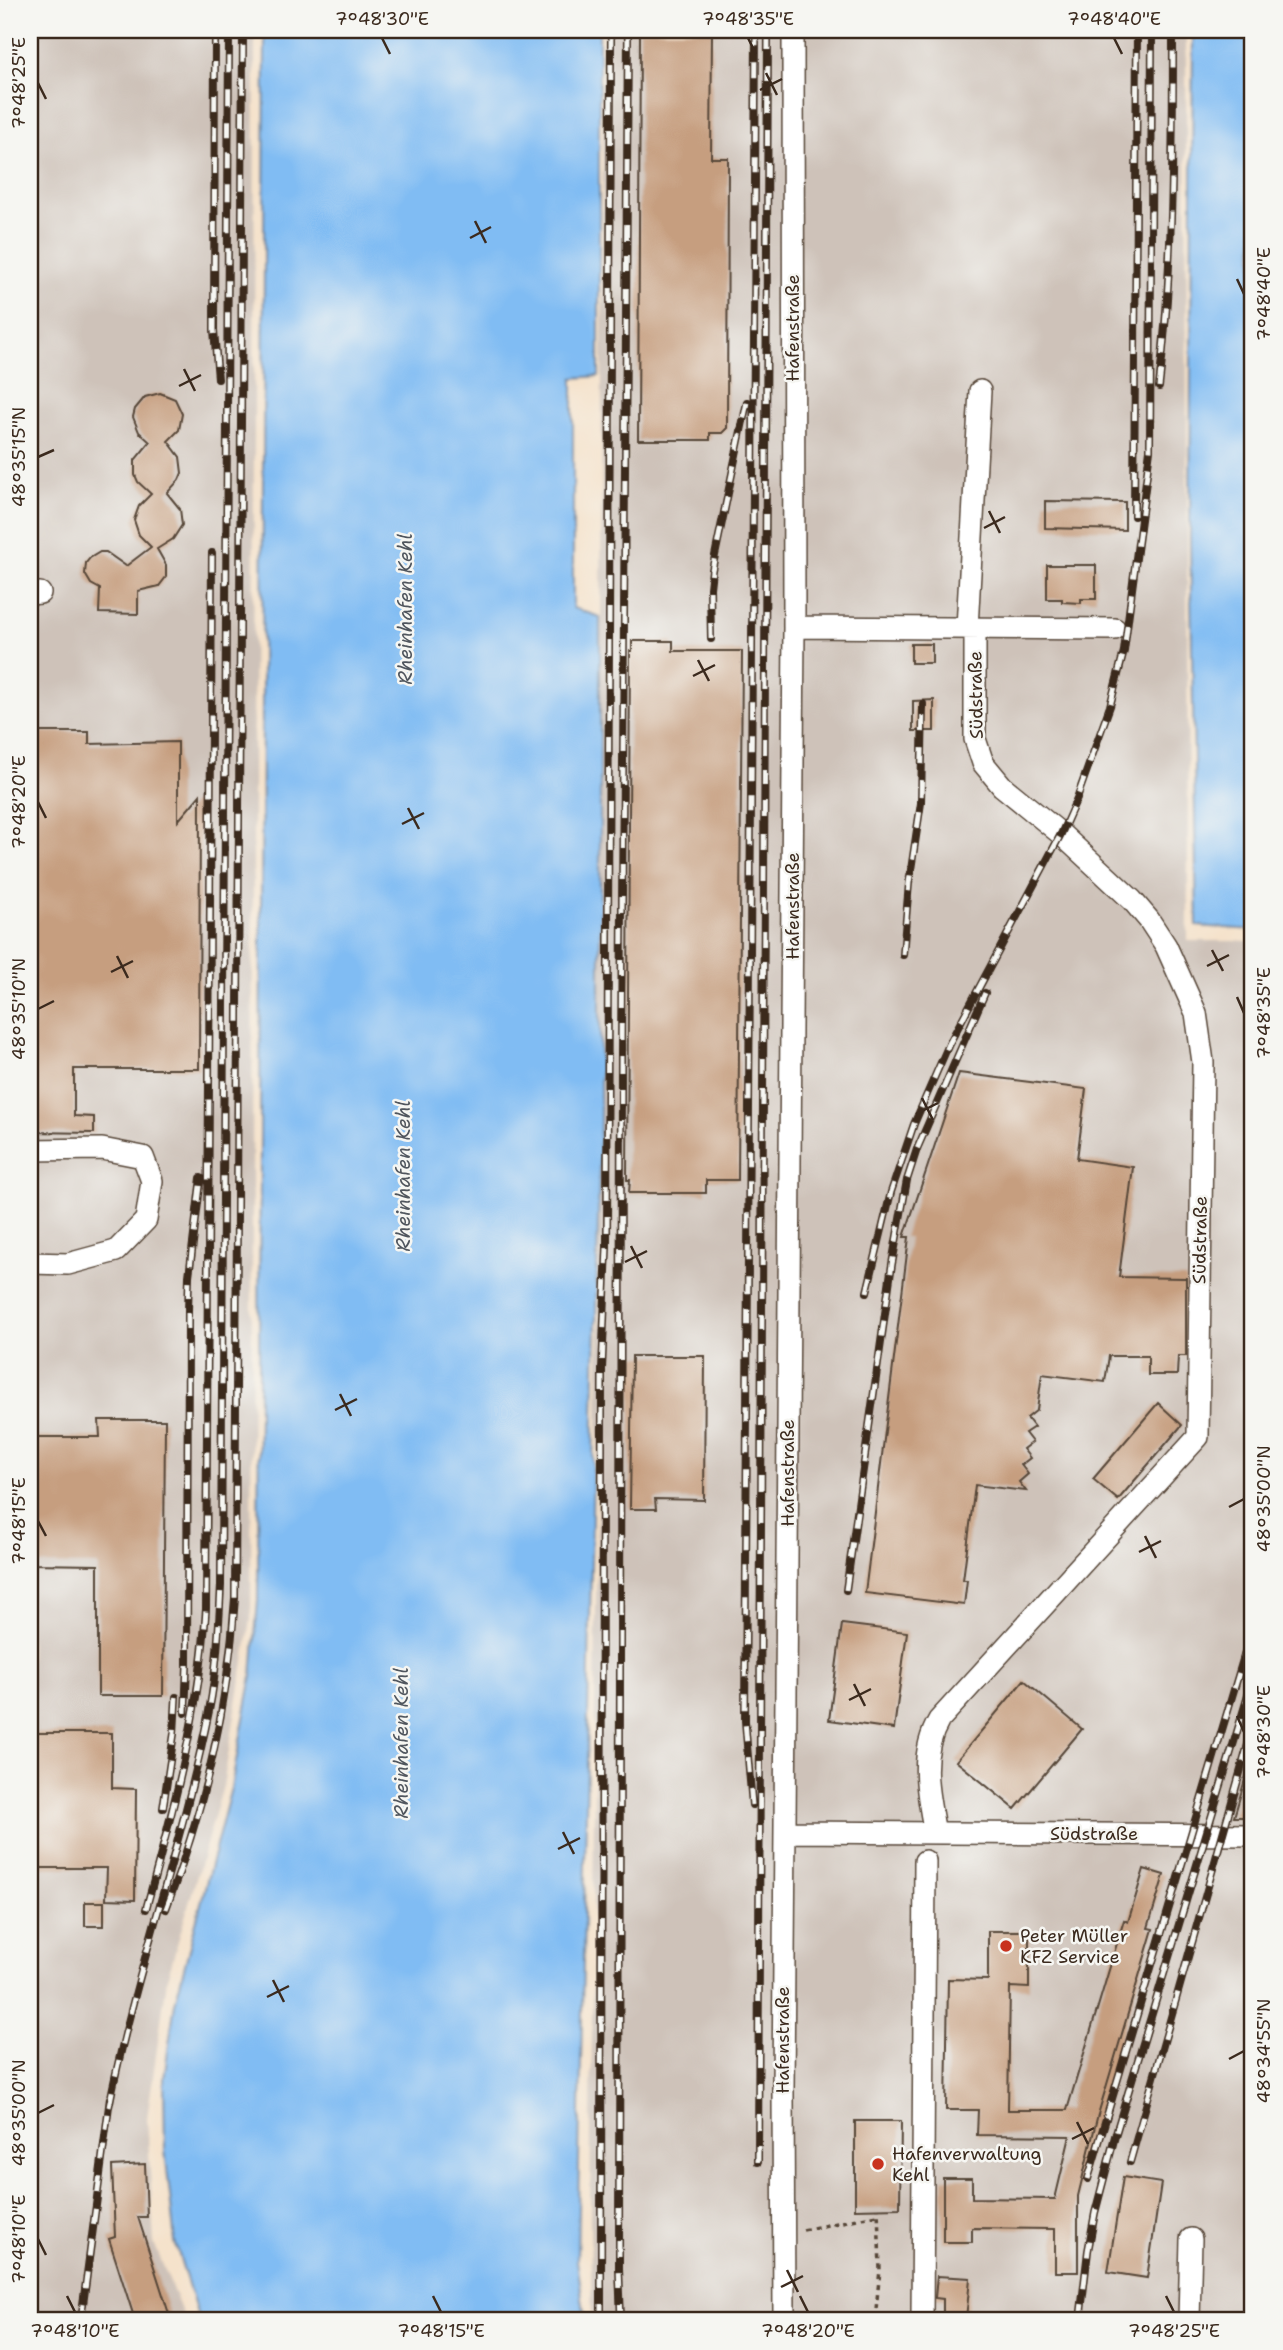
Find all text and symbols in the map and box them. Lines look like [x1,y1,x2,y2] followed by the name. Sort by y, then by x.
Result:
[335,7,429,31] text: 7°48'30"E
[702,7,794,31] text: 7°48'35"E
[1067,7,1161,31] text: 7°48'40"E
[7,37,31,129] text: 7°48'25"E
[1252,247,1276,341] text: 7°48'40"E
[781,274,805,382] street label: Hafenstraße
[7,407,31,507] text: 48°35'15"N
[393,534,418,684] water label: Rheinhafen Kehl
[963,651,989,739] street label: Südstraße
[7,755,31,849] text: 7°48'20"E
[781,852,805,960] street label: Hafenstraße
[7,958,31,1060] text: 48°35'10"N
[1252,967,1276,1059] text: 7°48'35"E
[391,1101,416,1251] water label: Rheinhafen Kehl
[1187,1196,1213,1284] street label: Südstraße
[776,1419,800,1527] street label: Hafenstraße
[1252,1445,1276,1553] text: 48°35'00"N
[7,1477,31,1565] text: 7°48'15"E
[389,1668,414,1818] water label: Rheinhafen Kehl
[1252,1685,1276,1779] text: 7°48'30"E
[1050,1822,1138,1846] street label: Südstraße
[1020,1924,1128,1969] place label: Peter Müller KFZ Service
[998,1938,1014,1954] marker: Peter Müller KFZ Service
[771,1986,795,2094] street label: Hafenstraße
[1252,1998,1276,2104] text: 48°34'55"N
[7,2059,31,2167] text: 48°35'00"N
[892,2142,1042,2187] place label: Hafenverwaltung Kehl
[870,2156,886,2172] marker: Hafenverwaltung Kehl
[7,2194,31,2284] text: 7°48'10"E
[30,2319,120,2343] text: 7°48'10"E
[397,2319,485,2343] text: 7°48'15"E
[761,2319,855,2343] text: 7°48'20"E
[1128,2319,1220,2343] text: 7°48'25"E

